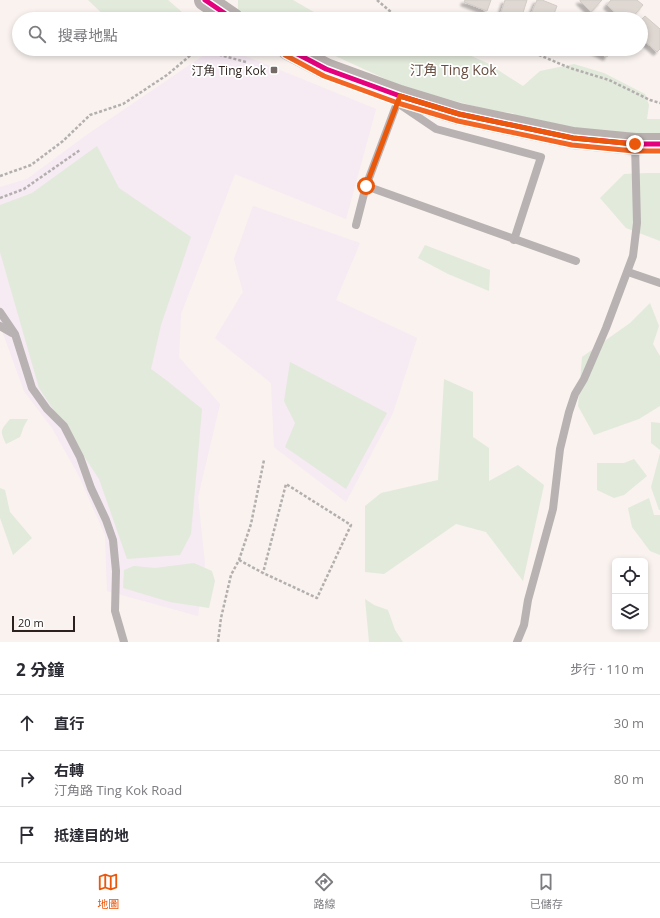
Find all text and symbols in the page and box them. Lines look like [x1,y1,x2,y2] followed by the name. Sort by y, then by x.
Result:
[12,12,648,56] search box
[26,23,48,45] icon: search
[58,25,118,45] text: 搜尋地點
[409,60,497,79] district label: 汀角 Ting Kok
[191,62,267,79] place label: 汀角 Ting Kok
[269,65,279,75] marker: 汀角 Ting Kok
[626,135,644,153] route end
[357,177,375,195] route start
[612,558,648,630] map controls
[612,558,648,594] button: locate
[612,594,648,630] button: layers
[12,614,75,633] scale bar
[18,615,44,630] text: 20 m
[16,658,64,681] text: 2 分鐘
[570,660,644,678] text: 步行 · 110 m
[16,712,38,734] icon: ahead
[54,713,84,733] text: 直行
[614,714,644,732] text: 30 m
[54,760,84,780] text: 右轉
[16,768,38,790] icon: right
[614,770,644,788] text: 80 m
[54,781,182,799] text: 汀角路 Ting Kok Road
[16,824,38,846] icon: arrive
[54,825,129,845] text: 抵達目的地
[97,871,119,911] tab: 地圖
[313,871,335,911] tab: 路線
[530,871,563,911] tab: 已儲存

